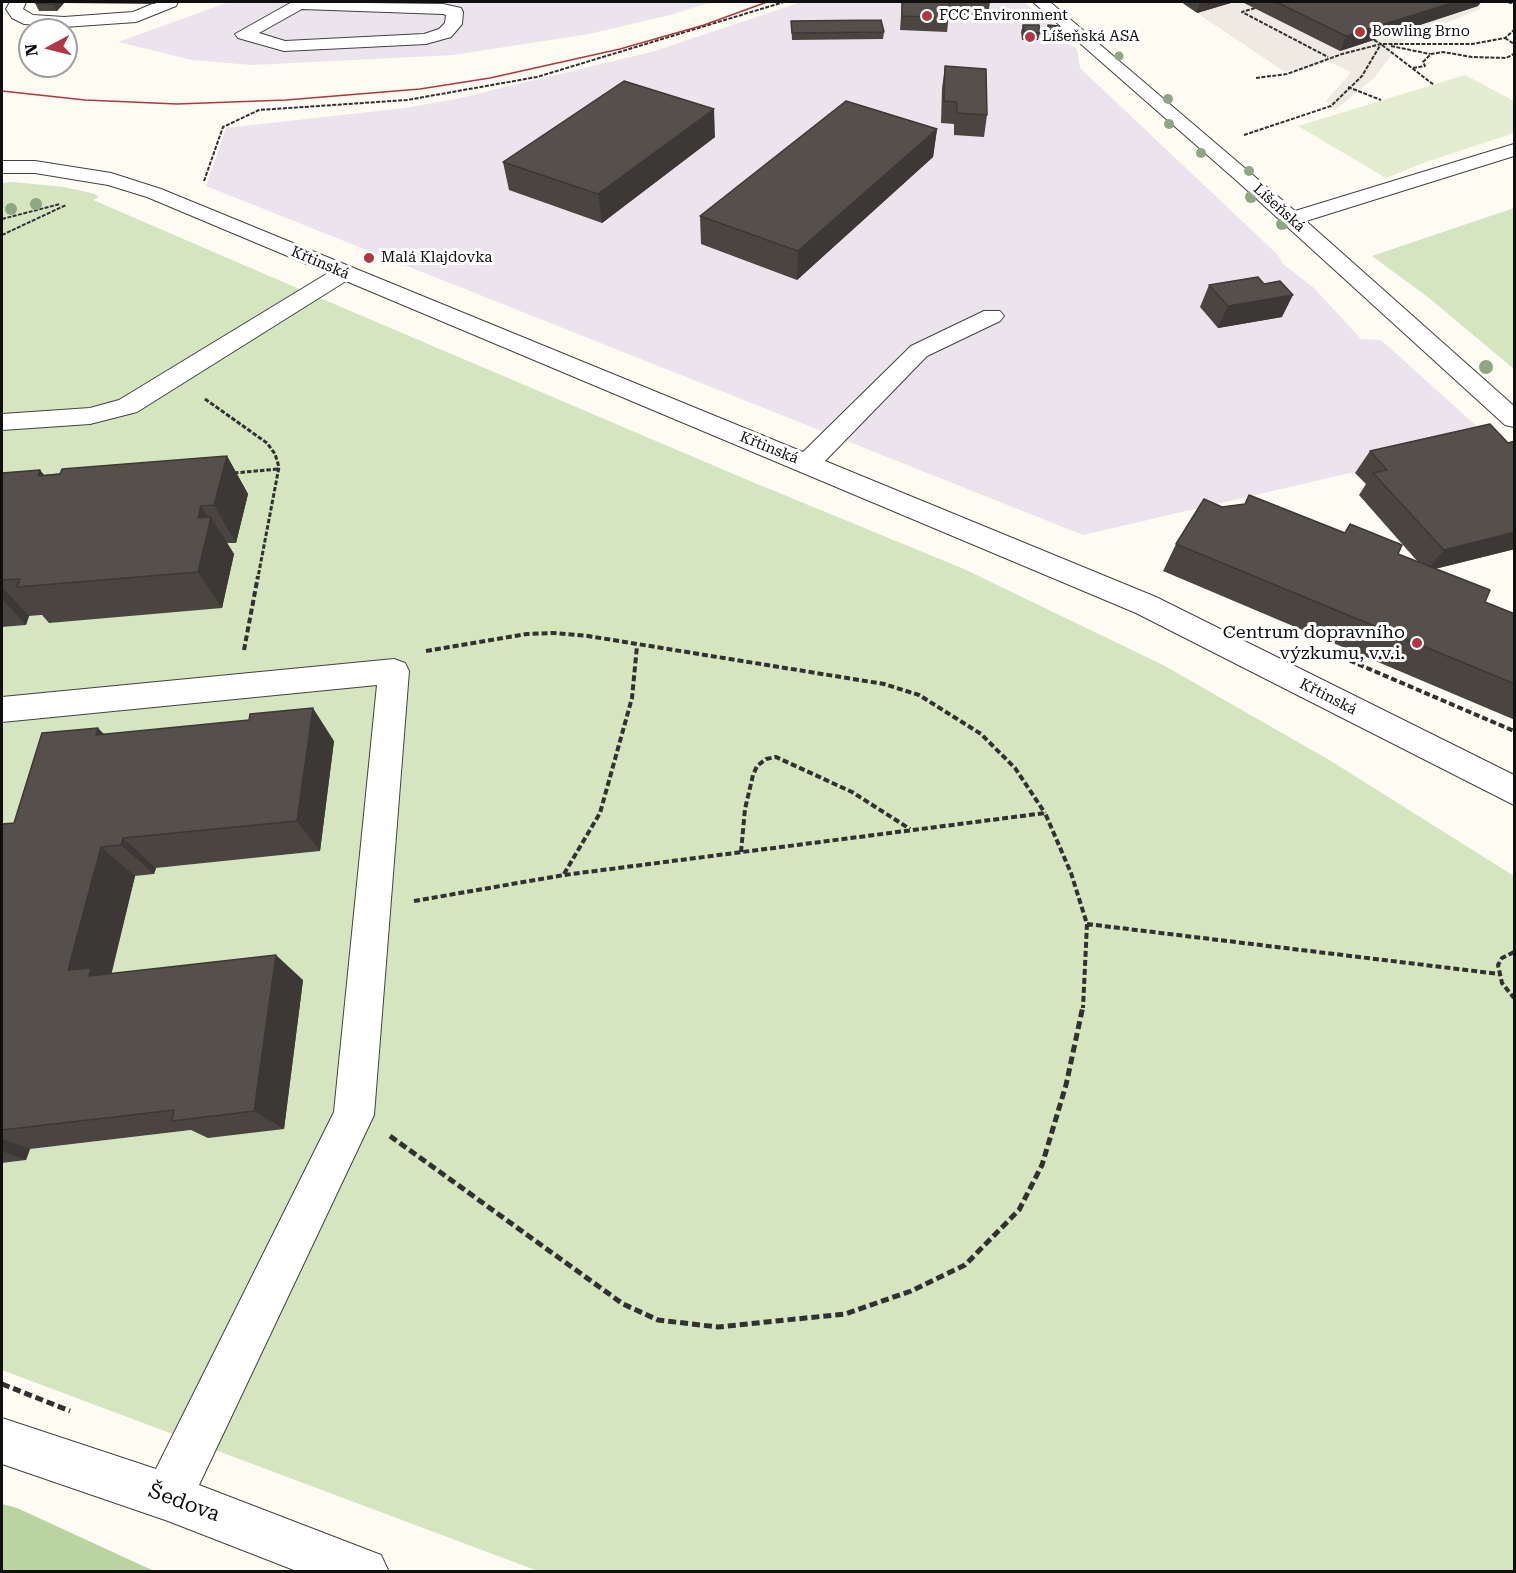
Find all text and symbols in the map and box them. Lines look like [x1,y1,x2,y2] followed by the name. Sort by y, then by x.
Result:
[939,7,1068,25] place label: FCC Environment
[920,9,934,23] marker: FCC Environment
[18,18,78,78] north arrow
[1372,23,1470,41] place label: Bowling Brno
[1353,25,1367,39] marker: Bowling Brno
[1042,28,1140,46] place label: Líšeňská ASA
[1023,30,1037,44] marker: Líšeňská ASA
[21,43,42,57] text: N
[1249,180,1309,236] street label: Líšeňská
[288,243,352,283] street label: Křtinská
[381,249,492,267] place label: Malá Klajdovka
[362,251,376,265] marker: Malá Klajdovka
[737,428,801,468] street label: Křtinská
[1223,622,1405,664] place label: Centrum dopravního výzkumu, v.v.i.
[1410,636,1424,650] marker: Centrum dopravního výzkumu, v.v.i.
[1296,675,1360,719] street label: Křtinská
[145,1478,223,1528] street label: Šedova

